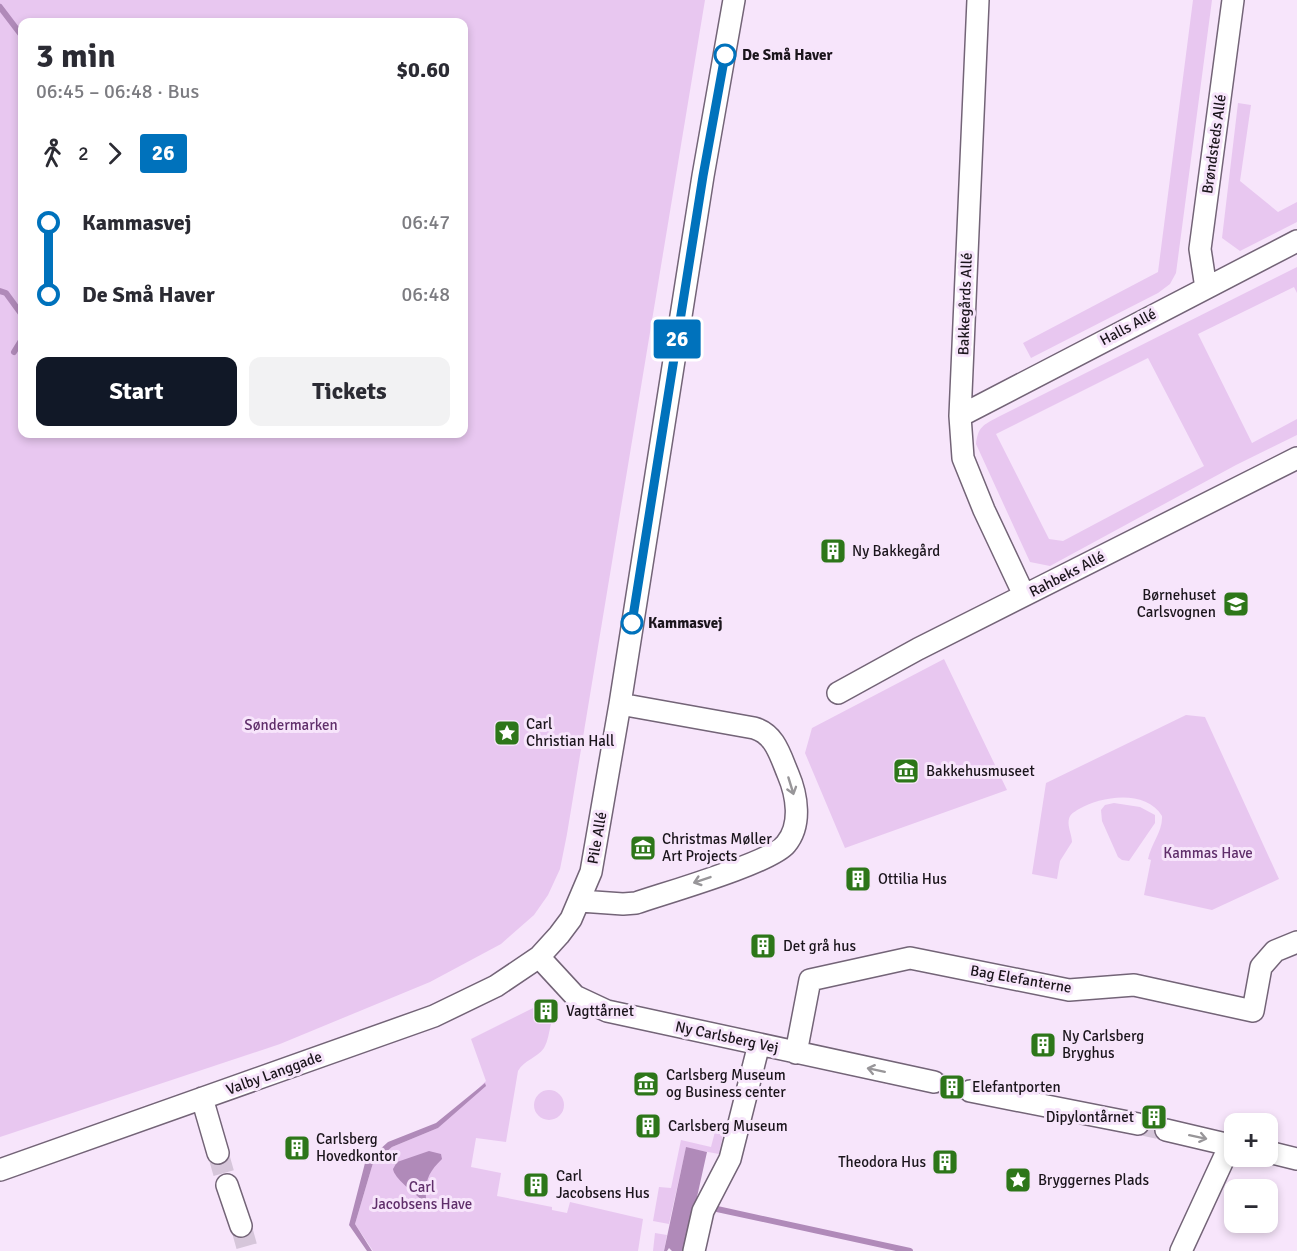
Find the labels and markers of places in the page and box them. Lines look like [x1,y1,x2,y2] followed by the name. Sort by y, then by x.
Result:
[714,44,736,66] marker: De Små Haver
[742,46,833,64] place label: De Små Haver
[818,536,848,566] building icon: Ny Bakkegård
[852,542,940,560] place label: Ny Bakkegård
[1137,586,1216,621] place label: Børnehuset Carlsvognen
[1221,589,1251,619] school or university icon: Børnehuset Carlsvognen
[621,612,643,634] marker: Kammasvej
[648,614,723,632] place label: Kammasvej
[526,715,615,750] place label: Carl Christian Hall
[492,718,522,748] place icon: Carl Christian Hall
[891,756,921,786] museum icon: Bakkehusmuseet
[926,762,1035,780] place label: Bakkehusmuseet
[662,830,772,865] place label: Christmas Møller Art Projects
[628,833,658,863] museum icon: Christmas Møller Art Projects
[843,864,873,894] building icon: Ottilia Hus
[878,870,947,888] place label: Ottilia Hus
[748,931,778,961] building icon: Det grå hus
[783,937,856,955] place label: Det grå hus
[531,996,561,1026] building icon: Vagttårnet
[566,1002,634,1020] place label: Vagttårnet
[1062,1027,1144,1062] place label: Ny Carlsberg Bryghus
[1028,1030,1058,1060] building icon: Ny Carlsberg Bryghus
[666,1066,786,1101] place label: Carlsberg Museum og Business center
[631,1069,661,1099] museum icon: Carlsberg Museum og Business center
[937,1072,967,1102] building icon: Elefantporten
[972,1078,1061,1096] place label: Elefantporten
[1139,1102,1169,1132] building icon: Dipylontårnet
[1046,1108,1134,1126] place label: Dipylontårnet
[633,1111,663,1141] building icon: Carlsberg Museum
[668,1117,788,1135] place label: Carlsberg Museum
[316,1130,398,1165] place label: Carlsberg Hovedkontor
[282,1133,312,1163] building icon: Carlsberg Hovedkontor
[930,1147,960,1177] building icon: Theodora Hus
[838,1153,926,1171] place label: Theodora Hus
[1003,1165,1033,1195] place icon: Bryggernes Plads
[556,1167,650,1202] place label: Carl Jacobsens Hus
[521,1170,551,1200] building icon: Carl Jacobsens Hus
[1038,1171,1150,1189] place label: Bryggernes Plads

